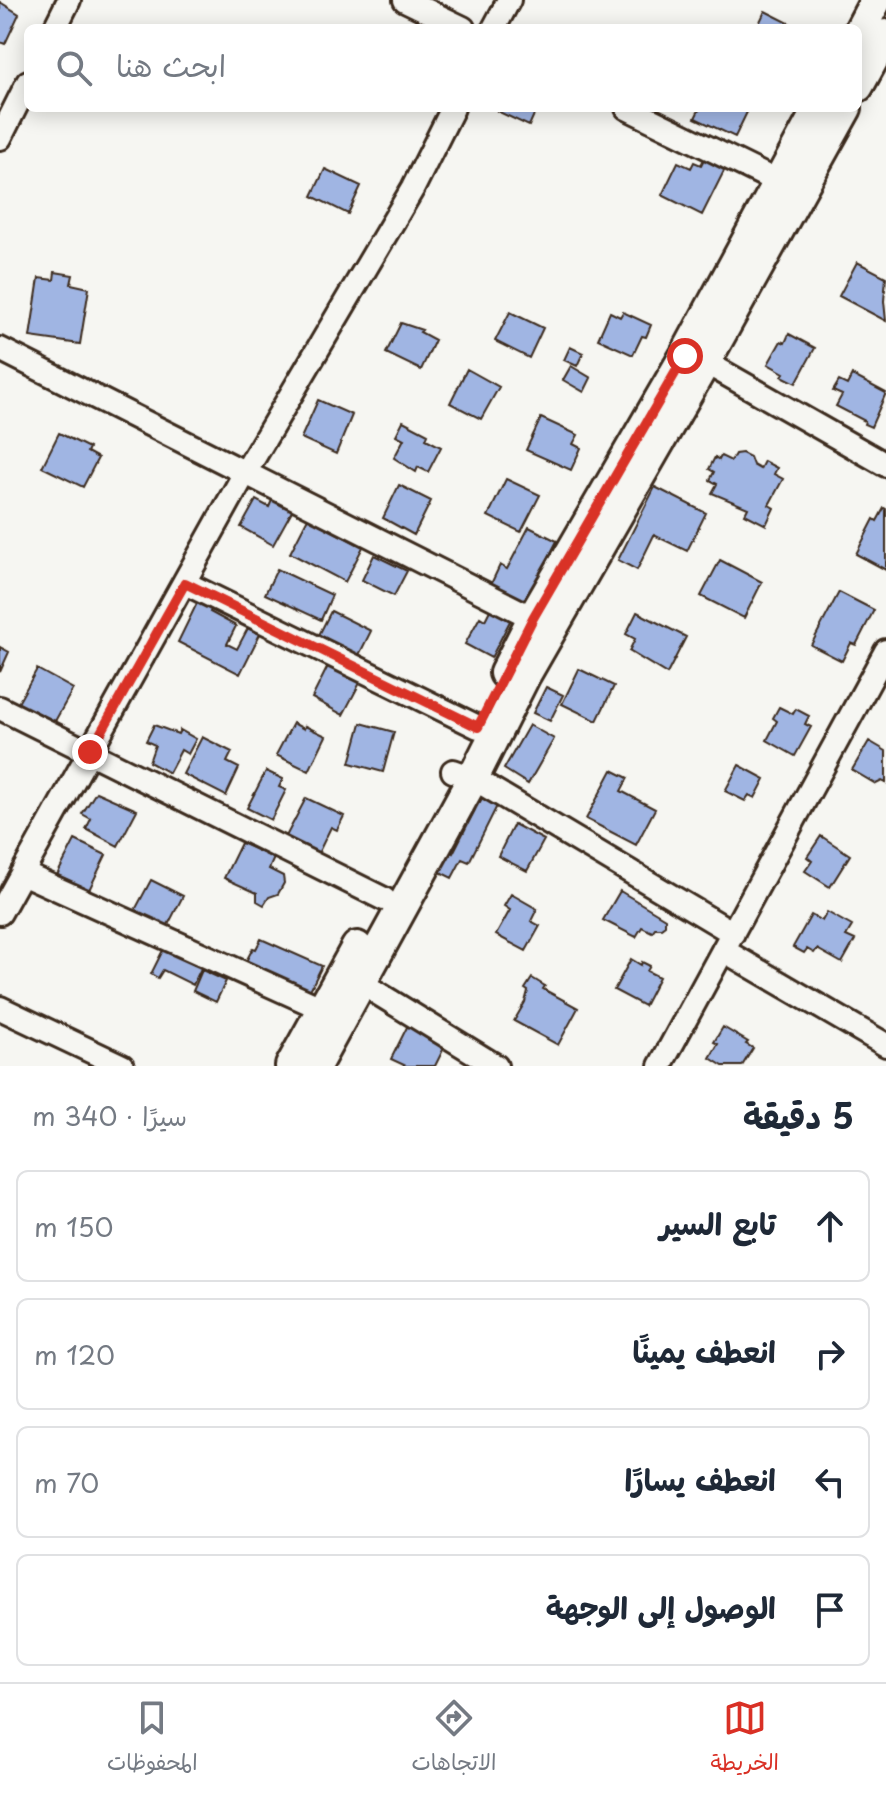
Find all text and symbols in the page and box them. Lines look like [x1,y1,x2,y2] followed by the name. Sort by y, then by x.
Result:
[24,24,862,112] search box
[116,42,226,87] text: ابحث هنا
[52,46,96,90] icon: search
[667,338,703,374] route start
[72,734,108,770] route end
[743,1089,854,1141] text: 5 دقيقة
[32,1096,187,1135] text: سيرًا · 340 m
[659,1200,776,1245] text: تابع السير
[808,1204,852,1248] icon: ahead
[34,1207,113,1246] text: 150 m
[632,1328,776,1373] text: انعطف يمينًا
[808,1332,852,1376] icon: right
[34,1335,115,1374] text: 120 m
[625,1456,776,1501] text: انعطف يسارًا
[808,1460,852,1504] icon: left
[34,1463,99,1502] text: 70 m
[546,1584,776,1629] text: الوصول إلى الوجهة
[808,1588,852,1632] icon: arrive
[107,1696,198,1782] tab: المحفوظات
[411,1696,496,1782] tab: الاتجاهات
[710,1696,779,1782] tab: الخريطة

